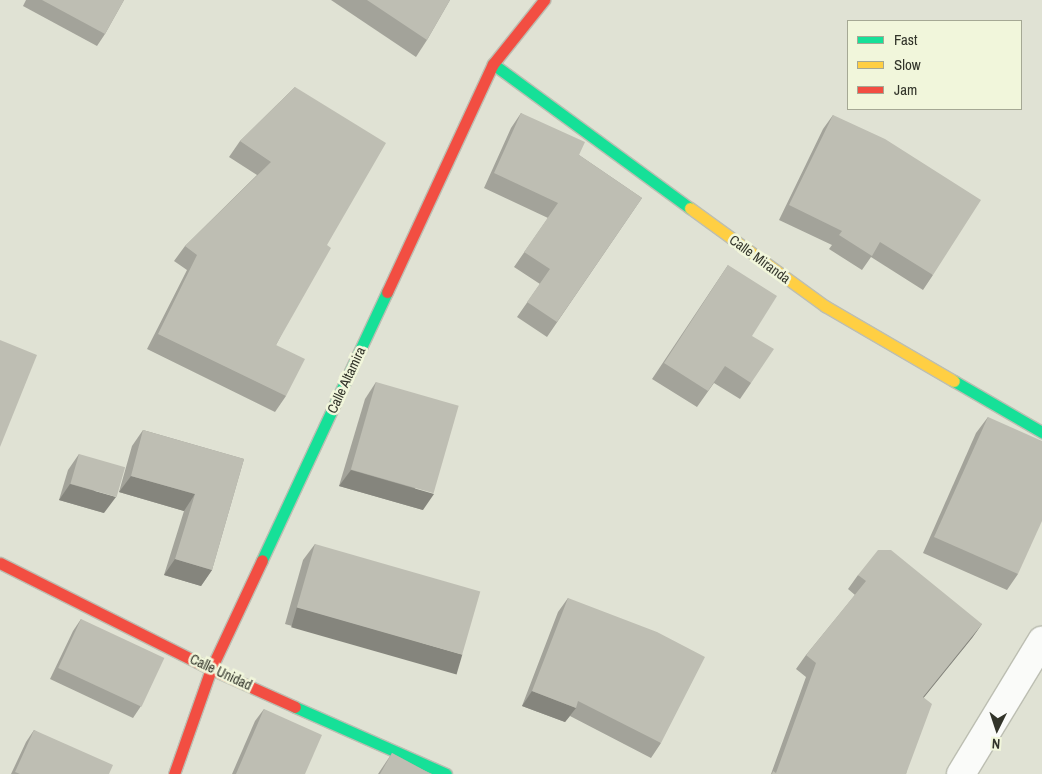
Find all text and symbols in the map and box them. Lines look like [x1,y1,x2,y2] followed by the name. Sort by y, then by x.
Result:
[847,20,1022,110] legend
[894,29,917,50] text: Fast
[894,54,921,75] text: Slow
[894,79,917,100] text: Jam
[726,231,794,287] street label: Calle Miranda
[323,344,369,416] street label: Calle Altamira
[187,650,255,694] street label: Calle Unidad
[972,704,1022,754] north arrow
[991,735,1001,753] text: N

